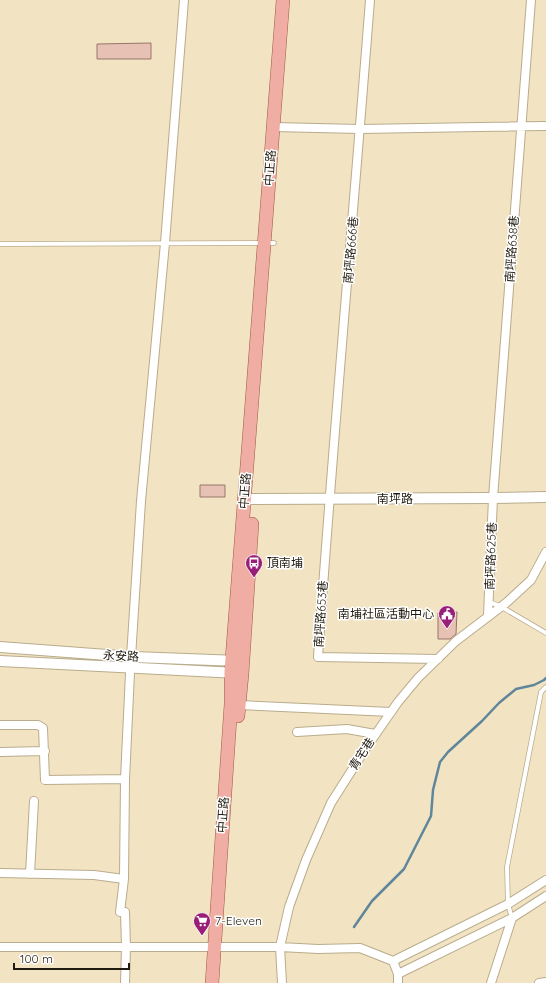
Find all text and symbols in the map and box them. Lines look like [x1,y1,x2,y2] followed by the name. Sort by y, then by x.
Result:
[261,149,278,186] street label: 中正路
[502,215,521,283] street label: 南坪路638巷
[340,216,361,284] street label: 南坪路666巷
[236,472,253,509] street label: 中正路
[377,491,413,506] street label: 南坪路
[482,522,499,590] street label: 南坪路625巷
[244,553,264,578] bus stop icon: 頂南埔
[267,555,303,570] place label: 頂南埔
[311,580,330,648] street label: 南坪路653巷
[437,604,457,629] public building icon: 南埔社區活動中心
[338,606,434,621] place label: 南埔社區活動中心
[103,647,139,664] street label: 永安路
[345,735,378,773] street label: 青宅巷
[214,796,231,833] street label: 中正路
[192,911,212,936] supermarket icon: 7-Eleven
[215,913,262,928] place label: 7-Eleven
[14,945,129,971] scale bar
[20,951,53,966] text: 100 m

